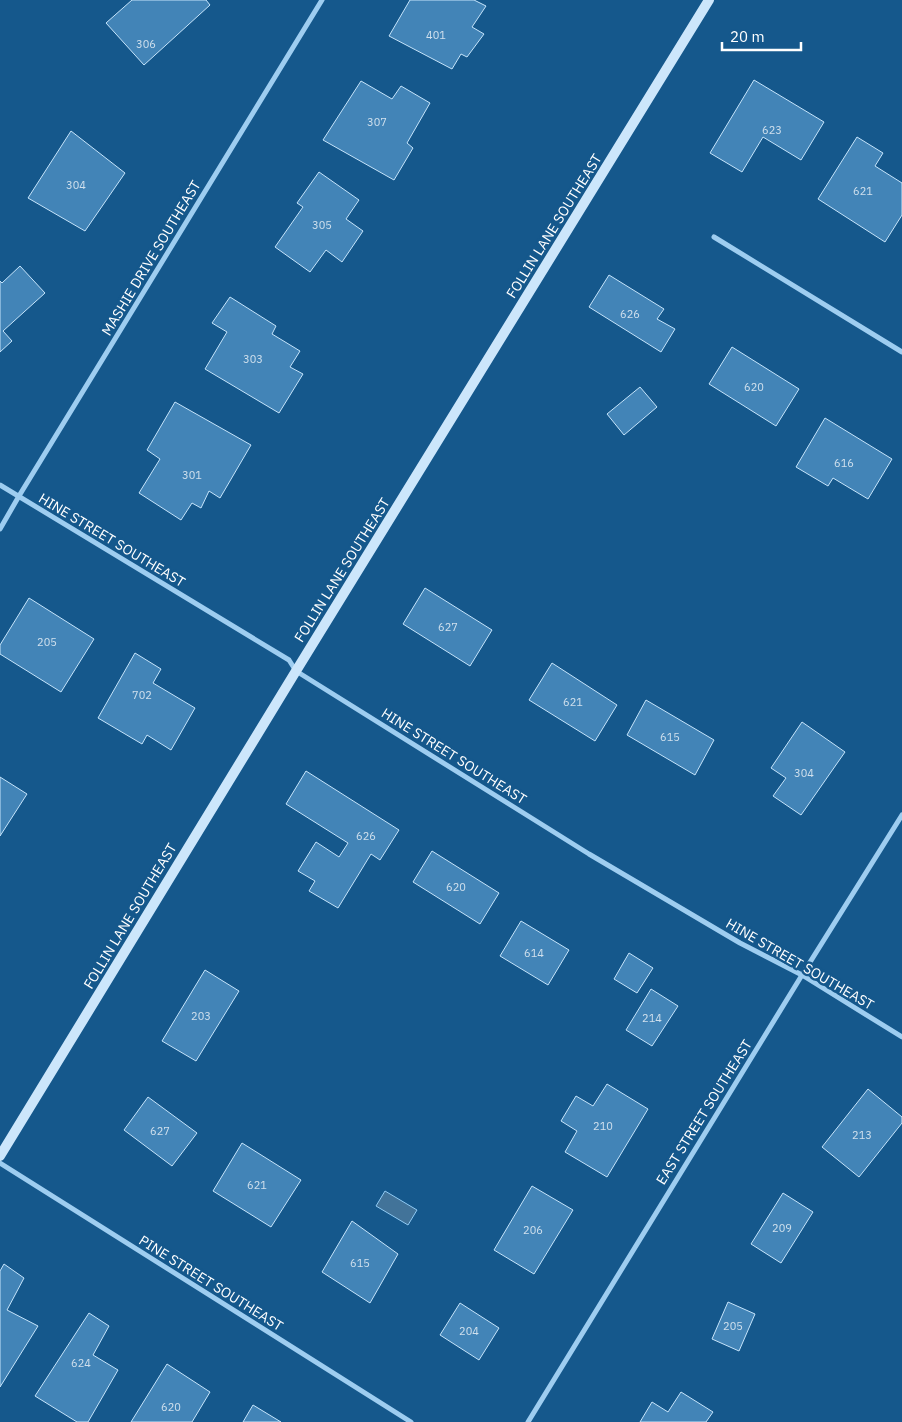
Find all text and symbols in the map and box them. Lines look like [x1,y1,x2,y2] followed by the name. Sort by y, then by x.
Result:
[722,20,801,52] scale bar
[730,27,765,46] text: 20 m
[426,28,446,42] house number: 401
[136,37,156,51] house number: 306
[367,115,387,129] house number: 307
[762,123,782,137] house number: 623
[502,151,606,301] street label: FOLLIN LANE SOUTHEAST
[97,177,205,339] street label: MASHIE DRIVE SOUTHEAST
[66,178,86,192] house number: 304
[853,184,873,198] house number: 621
[312,218,332,232] house number: 305
[620,307,640,321] house number: 626
[243,352,263,366] house number: 303
[744,380,764,394] house number: 620
[834,456,854,470] house number: 616
[182,468,202,482] house number: 301
[35,489,189,591] street label: HINE STREET SOUTHEAST
[290,495,394,645] street label: FOLLIN LANE SOUTHEAST
[438,620,458,634] house number: 627
[37,635,57,649] house number: 205
[132,688,152,702] house number: 702
[563,695,583,709] house number: 621
[378,704,530,808] street label: HINE STREET SOUTHEAST
[660,730,680,744] house number: 615
[794,766,814,780] house number: 304
[356,829,376,843] house number: 626
[79,840,181,992] street label: FOLLIN LANE SOUTHEAST
[446,880,466,894] house number: 620
[723,914,877,1014] street label: HINE STREET SOUTHEAST
[524,946,544,960] house number: 614
[191,1009,211,1023] house number: 203
[642,1011,662,1025] house number: 214
[652,1036,756,1188] street label: EAST STREET SOUTHEAST
[593,1119,613,1133] house number: 210
[150,1124,170,1138] house number: 627
[852,1128,872,1142] house number: 213
[247,1178,267,1192] house number: 621
[772,1221,792,1235] house number: 209
[523,1223,543,1237] house number: 206
[136,1231,286,1335] street label: PINE STREET SOUTHEAST
[350,1256,370,1270] house number: 615
[723,1319,743,1333] house number: 205
[459,1324,479,1338] house number: 204
[71,1356,91,1370] house number: 624
[161,1400,181,1414] house number: 620

